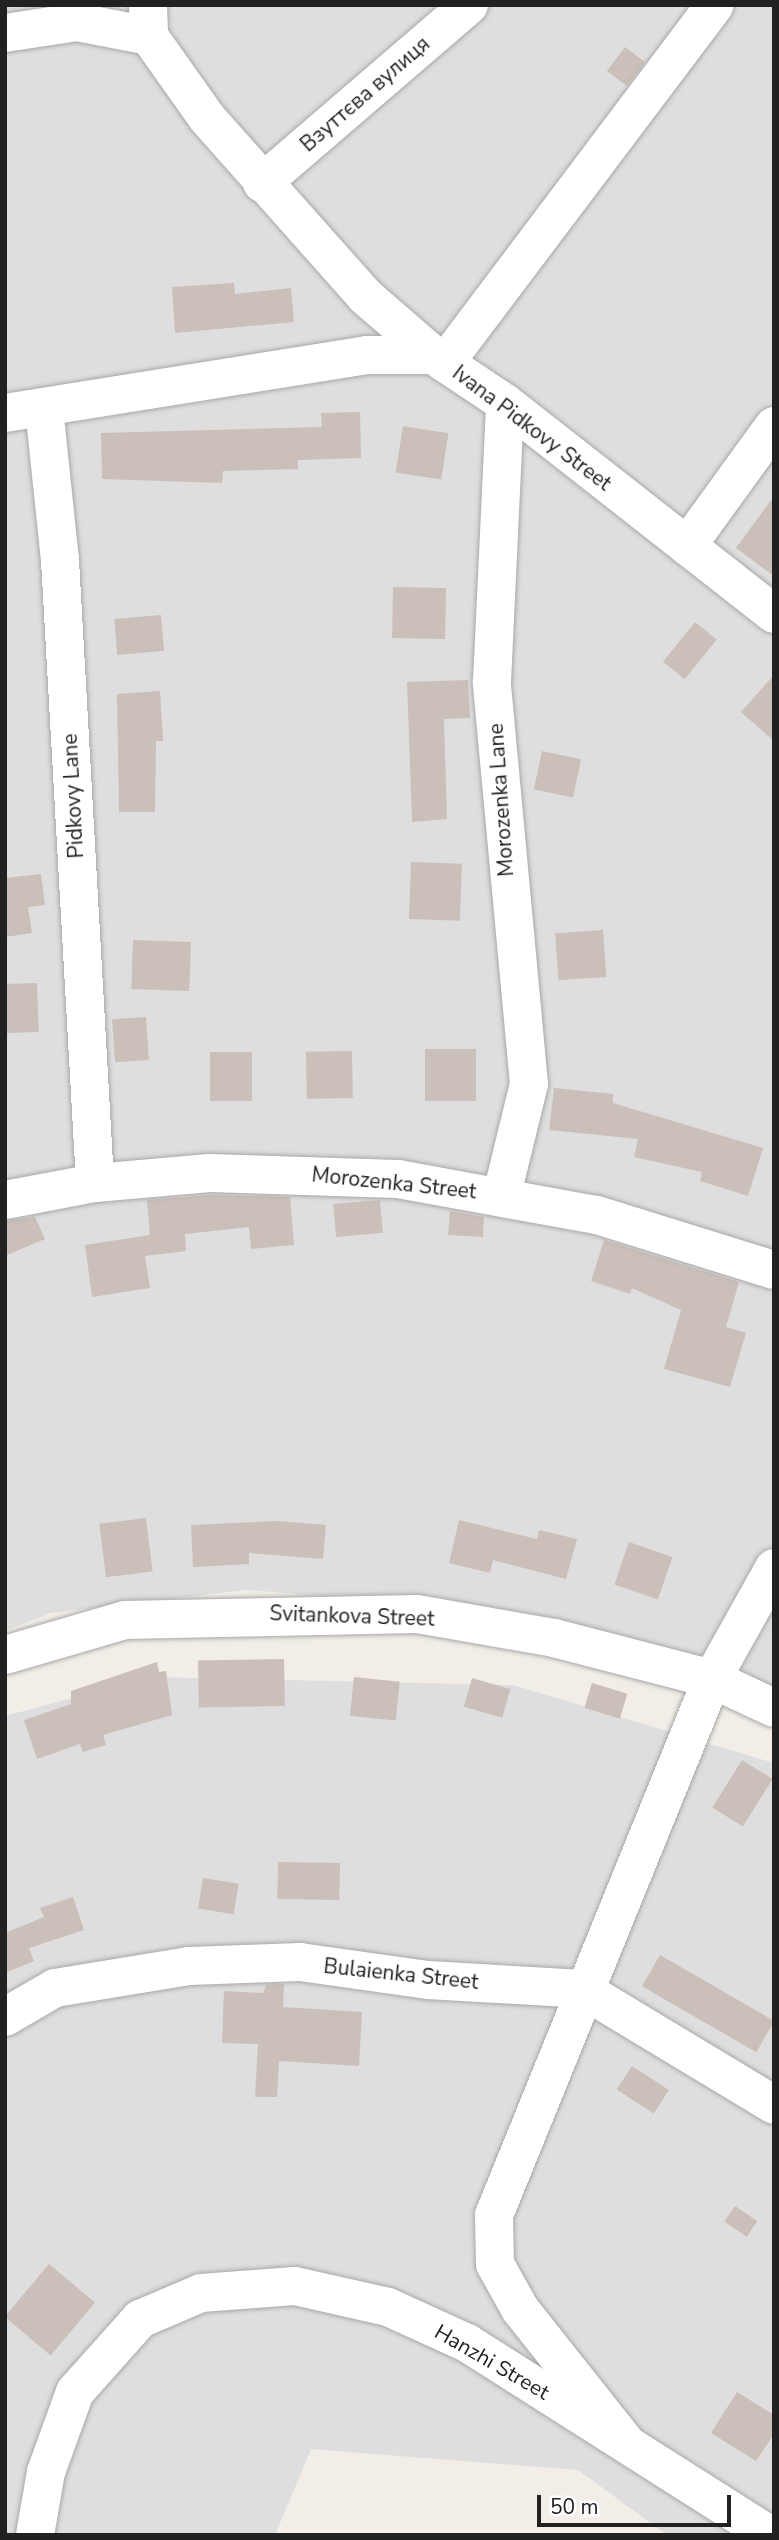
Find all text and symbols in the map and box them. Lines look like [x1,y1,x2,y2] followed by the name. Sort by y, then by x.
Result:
[295,31,435,157] street label: Взуттєва вулиця
[448,360,616,496] street label: Ivana Pidkovy Street
[483,722,519,878] street label: Morozenka Lane
[57,733,89,859] street label: Pidkovy Lane
[310,1162,478,1204] street label: Morozenka Street
[269,1601,435,1631] street label: Svitankova Street
[322,1953,480,1995] street label: Bulaienka Street
[430,2319,554,2405] street label: Hanzhi Street
[541,2480,735,2524] scale bar
[550,2493,599,2521] text: 50 m

